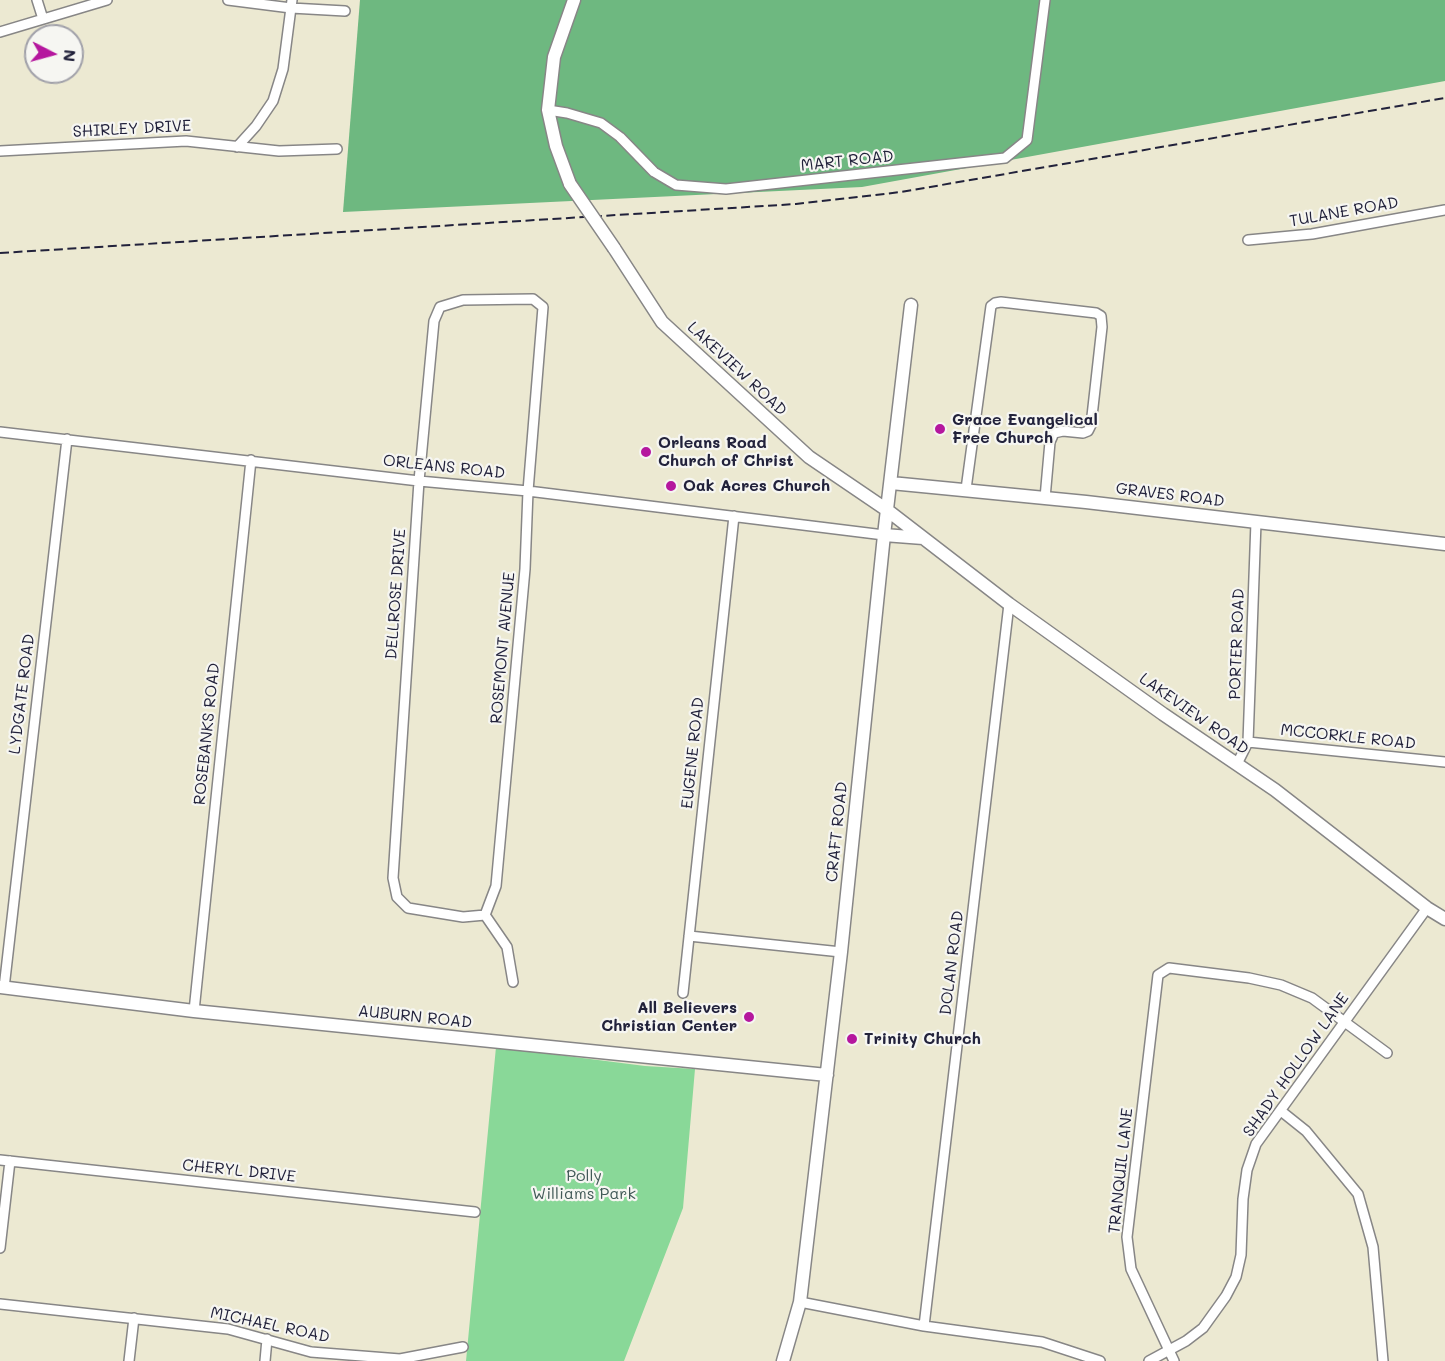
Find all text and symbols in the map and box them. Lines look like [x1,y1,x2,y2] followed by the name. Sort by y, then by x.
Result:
[24,24,84,84] north arrow
[59,49,81,63] text: N
[72,116,192,142] street label: SHIRLEY DRIVE
[800,147,894,175] street label: MART ROAD
[1288,193,1400,231] street label: TULANE ROAD
[683,318,791,420] street label: LAKEVIEW ROAD
[952,410,1098,448] place label: Grace Evangelical Free Church
[933,422,947,436] marker: Grace Evangelical Free Church
[658,433,794,471] place label: Orleans Road Church of Christ
[639,445,653,459] marker: Orleans Road Church of Christ
[382,451,506,483] street label: ORLEANS ROAD
[683,476,830,496] place label: Oak Acres Church
[664,479,678,493] marker: Oak Acres Church
[1115,479,1225,511] street label: GRAVES ROAD
[382,528,410,660] street label: DELLROSE DRIVE
[487,571,519,725] street label: ROSEMONT AVENUE
[1225,588,1249,700] street label: PORTER ROAD
[5,633,39,755] street label: LYDGATE ROAD
[190,662,224,806] street label: ROSEBANKS ROAD
[1136,669,1252,759] street label: LAKEVIEW ROAD
[678,696,708,810] street label: EUGENE ROAD
[1279,720,1417,754] street label: MCCORKLE ROAD
[822,781,852,883] street label: CRAFT ROAD
[936,910,968,1016] street label: DOLAN ROAD
[1239,989,1353,1141] street label: SHADY HOLLOW LANE
[601,998,737,1036] place label: All Believers Christian Center
[357,1001,473,1033] street label: AUBURN ROAD
[742,1010,756,1024] marker: All Believers Christian Center
[864,1029,981,1049] place label: Trinity Church
[845,1032,859,1046] marker: Trinity Church
[1105,1107,1137,1235] street label: TRANQUIL LANE
[181,1155,297,1187] street label: CHERYL DRIVE
[532,1166,636,1204] park label: Polly Williams Park
[209,1303,331,1347] street label: MICHAEL ROAD

